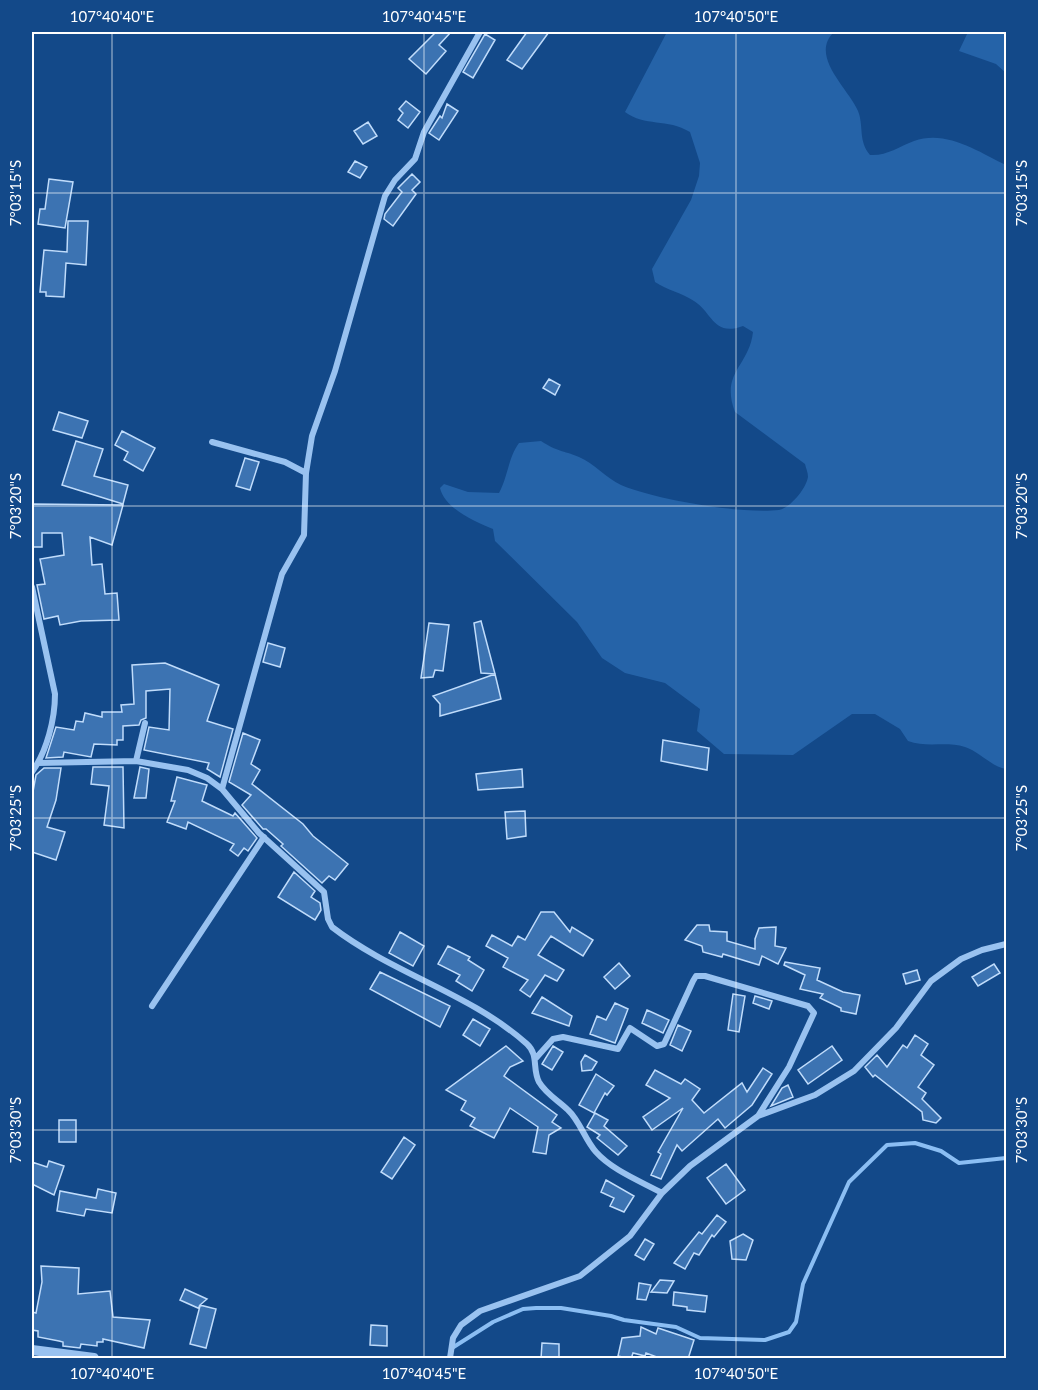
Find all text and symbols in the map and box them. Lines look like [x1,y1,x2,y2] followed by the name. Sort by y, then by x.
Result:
[70,7,154,25] text: 107°40'40"E
[382,7,466,25] text: 107°40'45"E
[694,7,778,25] text: 107°40'50"E
[6,160,24,226] text: 7°03'15"S
[1012,160,1030,226] text: 7°03'15"S
[6,473,24,539] text: 7°03'20"S
[1012,473,1030,539] text: 7°03'20"S
[6,785,24,851] text: 7°03'25"S
[1012,785,1030,851] text: 7°03'25"S
[6,1097,24,1163] text: 7°03'30"S
[1012,1097,1030,1163] text: 7°03'30"S
[70,1364,154,1382] text: 107°40'40"E
[382,1364,466,1382] text: 107°40'45"E
[694,1364,778,1382] text: 107°40'50"E

